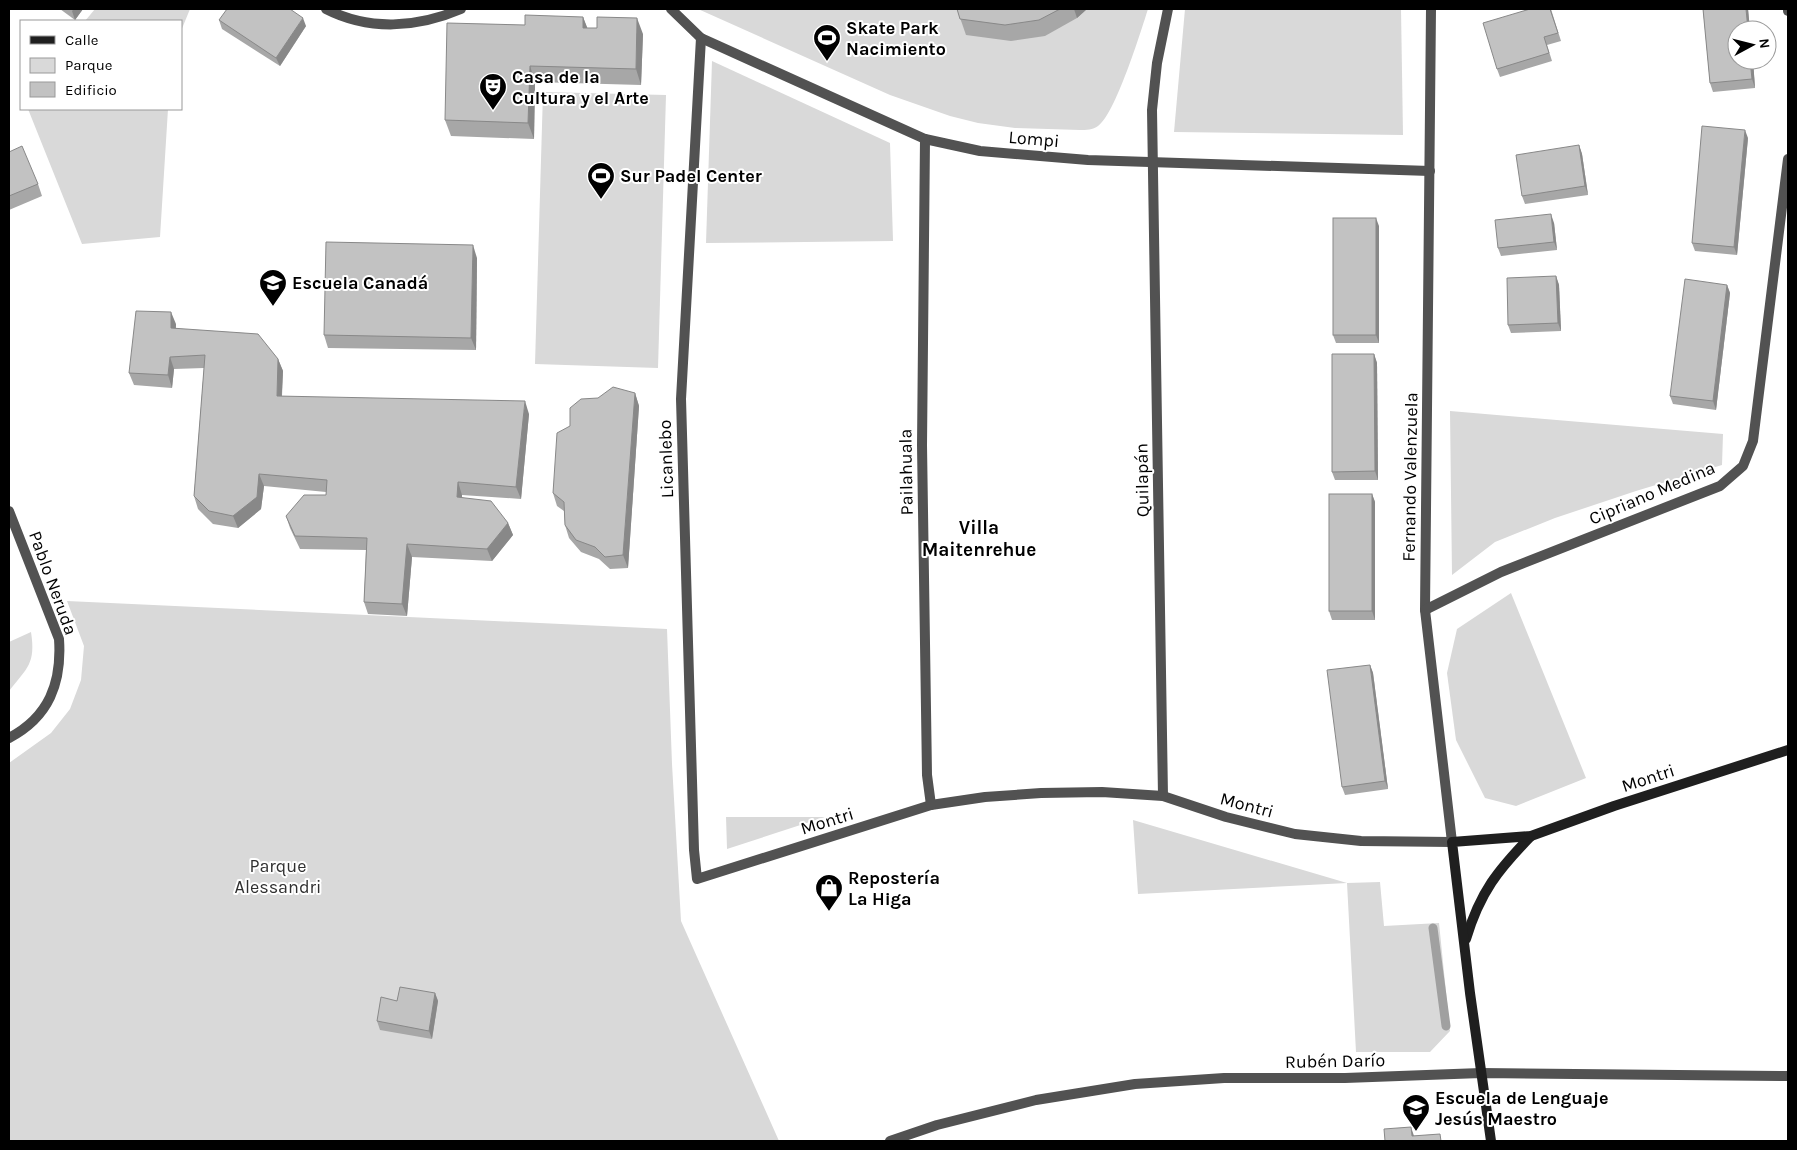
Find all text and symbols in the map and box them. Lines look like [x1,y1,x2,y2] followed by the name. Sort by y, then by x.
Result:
[846,17,946,60] place label: Skate Park Nacimiento
[20,20,182,110] legend
[1727,20,1777,70] north arrow
[812,23,842,62] sports icon: Skate Park Nacimiento
[65,31,99,49] text: Calle
[1755,37,1773,49] text: N
[65,56,113,74] text: Parque
[512,66,649,109] place label: Casa de la Cultura y el Arte
[478,72,508,111] theatre icon: Casa de la Cultura y el Arte
[65,81,117,99] text: Edificio
[1008,126,1060,152] street label: Lompi
[586,161,616,200] sports icon: Sur Padel Center
[620,165,762,187] place label: Sur Padel Center
[258,268,288,307] school or university icon: Escuela Canadá
[292,272,428,294] place label: Escuela Canadá
[1398,392,1422,562] street label: Fernando Valenzuela
[654,419,678,499] street label: Licanlebo
[894,428,918,516] street label: Pailahuala
[1130,443,1154,517] street label: Quilapán
[1586,457,1718,529] street label: Cipriano Medina
[922,517,1036,561] district label: Villa Maitenrehue
[24,528,82,638] street label: Pablo Neruda
[1619,759,1677,797] street label: Montri
[1218,787,1276,823] street label: Montri
[798,802,856,840] street label: Montri
[235,855,321,898] park label: Parque Alessandri
[848,867,940,910] place label: Repostería La Higa
[814,873,844,912] shop icon: Repostería La Higa
[1285,1049,1385,1073] street label: Rubén Darío
[1435,1087,1609,1130] place label: Escuela de Lenguaje Jesús Maestro
[1401,1093,1431,1132] school or university icon: Escuela de Lenguaje Jesús Maestro

